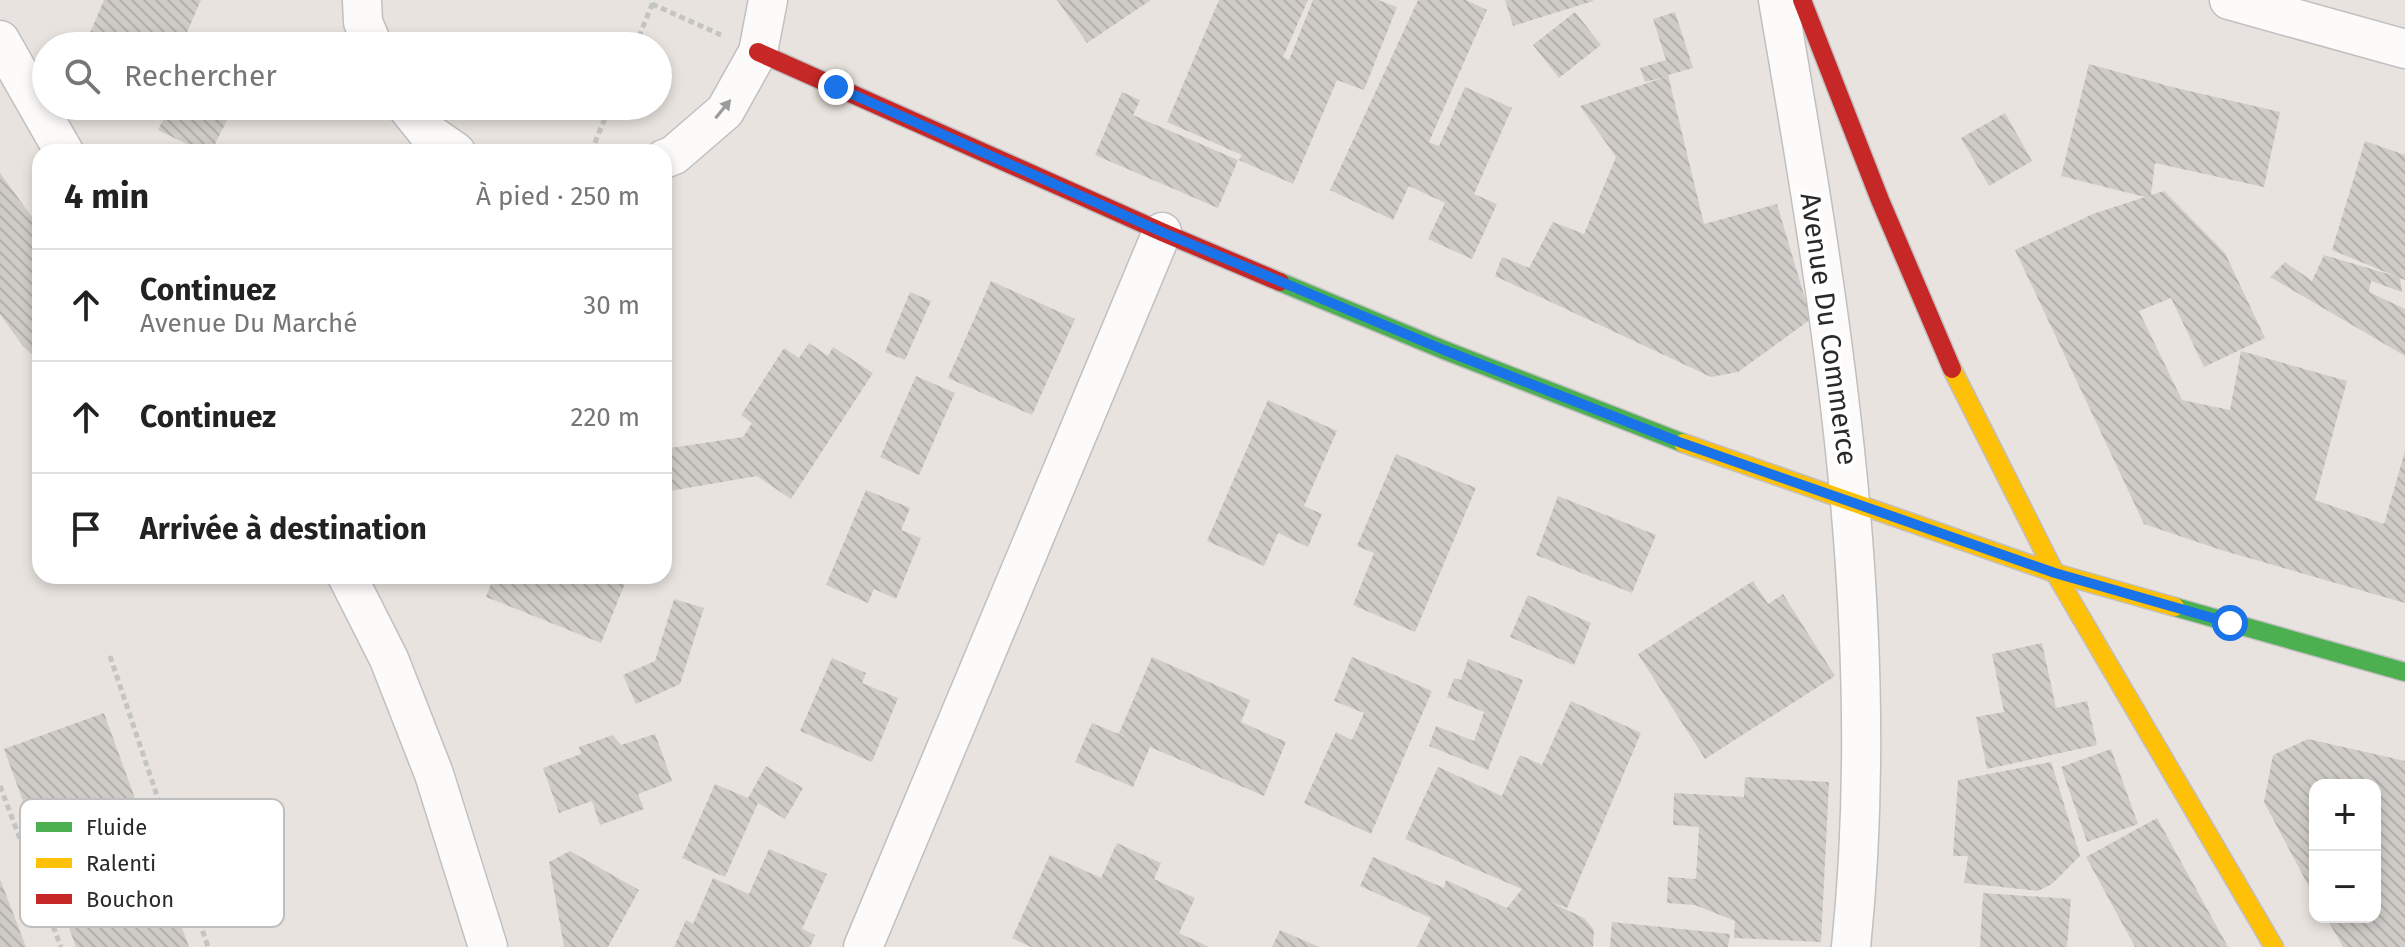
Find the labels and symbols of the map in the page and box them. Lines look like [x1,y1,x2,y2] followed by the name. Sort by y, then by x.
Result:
[818,69,854,105] route end
[714,99,731,120] one-way arrow
[1794,191,1864,467] street label: Avenue Du Commerce
[2212,605,2248,641] route start
[20,799,284,927] legend
[86,814,147,841] text: Fluide
[86,850,156,877] text: Ralenti
[86,886,174,913] text: Bouchon

